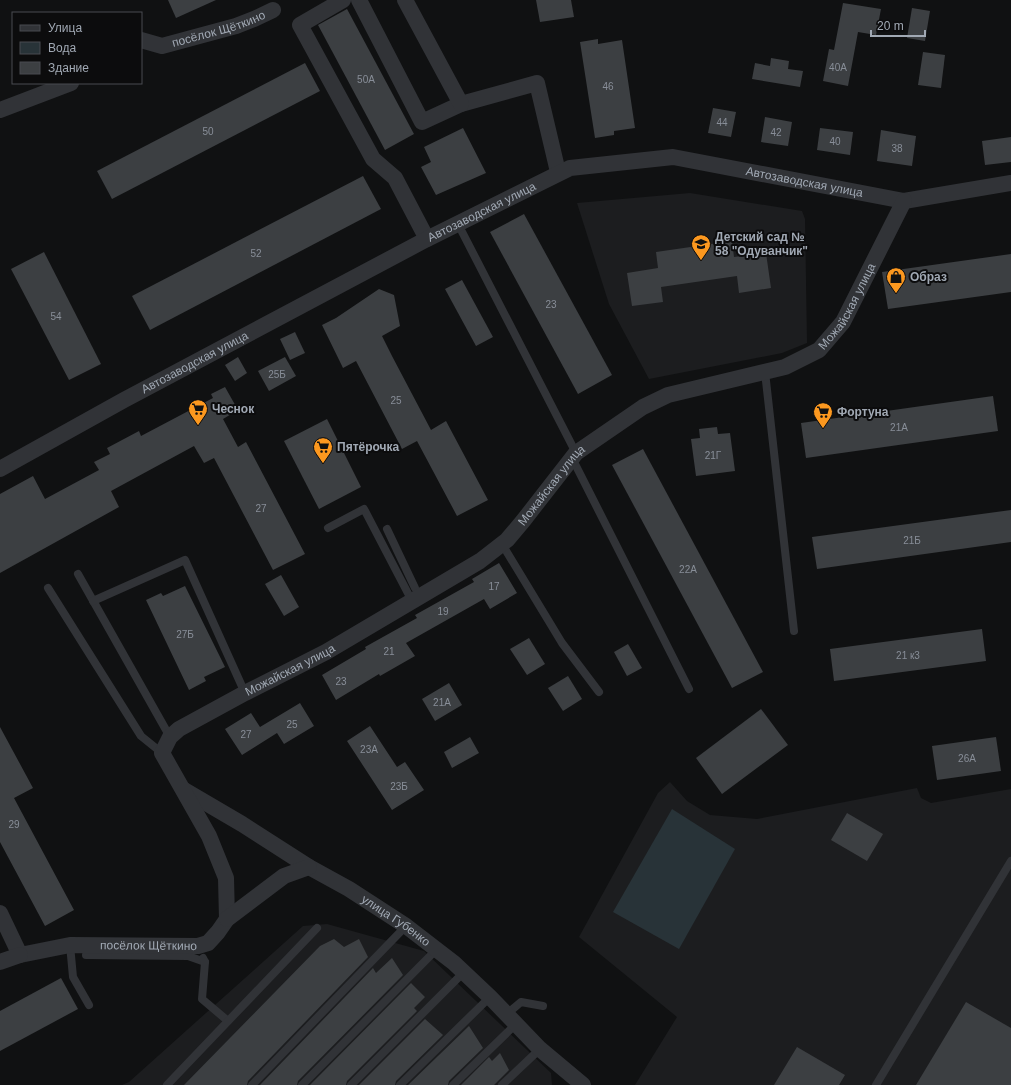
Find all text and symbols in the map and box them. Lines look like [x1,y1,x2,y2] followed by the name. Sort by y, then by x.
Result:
[170,8,268,50] street label: посёлок Щёткино
[12,12,142,84] legend
[871,12,925,38] scale bar
[877,19,904,33] text: 20 m
[48,21,82,35] text: Улица
[48,41,76,55] text: Вода
[48,61,89,75] text: Здание
[829,62,847,73] house number: 40А
[357,74,375,85] house number: 50А
[602,81,614,92] house number: 46
[716,117,728,128] house number: 44
[202,126,214,137] house number: 50
[770,127,782,138] house number: 42
[829,136,841,147] house number: 40
[891,143,903,154] house number: 38
[745,164,864,200] street label: Автозаводская улица
[425,179,538,245] street label: Автозаводская улица
[715,230,808,258] place label: Детский сад № 58 "Одуванчик"
[690,233,712,261] school or university icon: Детский сад № 58 "Одуванчик"
[250,248,262,259] house number: 52
[815,261,879,352] street label: Можайская улица
[885,266,907,294] shop icon: Образ
[910,270,947,284] place label: Образ
[545,299,557,310] house number: 23
[50,311,62,322] house number: 54
[139,328,251,397] street label: Автозаводская улица
[268,369,286,380] house number: 25Б
[390,395,402,406] house number: 25
[187,398,209,426] supermarket icon: Чеснок
[812,401,834,429] supermarket icon: Фортуна
[212,402,255,416] place label: Чеснок
[837,405,889,419] place label: Фортуна
[890,422,908,433] house number: 21А
[312,436,334,464] supermarket icon: Пятёрочка
[337,440,400,454] place label: Пятёрочка
[515,442,588,528] street label: Можайская улица
[705,450,722,461] house number: 21Г
[255,503,267,514] house number: 27
[903,535,921,546] house number: 21Б
[679,564,697,575] house number: 22А
[488,581,500,592] house number: 17
[437,606,449,617] house number: 19
[176,629,194,640] house number: 27Б
[243,641,338,699] street label: Можайская улица
[383,646,395,657] house number: 21
[896,650,920,661] house number: 21 к3
[335,676,347,687] house number: 23
[433,697,451,708] house number: 21А
[286,719,298,730] house number: 25
[240,729,252,740] house number: 27
[360,744,378,755] house number: 23А
[958,753,976,764] house number: 26А
[390,781,408,792] house number: 23Б
[8,819,20,830] house number: 29
[359,892,433,949] street label: улица Губенко
[100,938,197,953] street label: посёлок Щёткино

